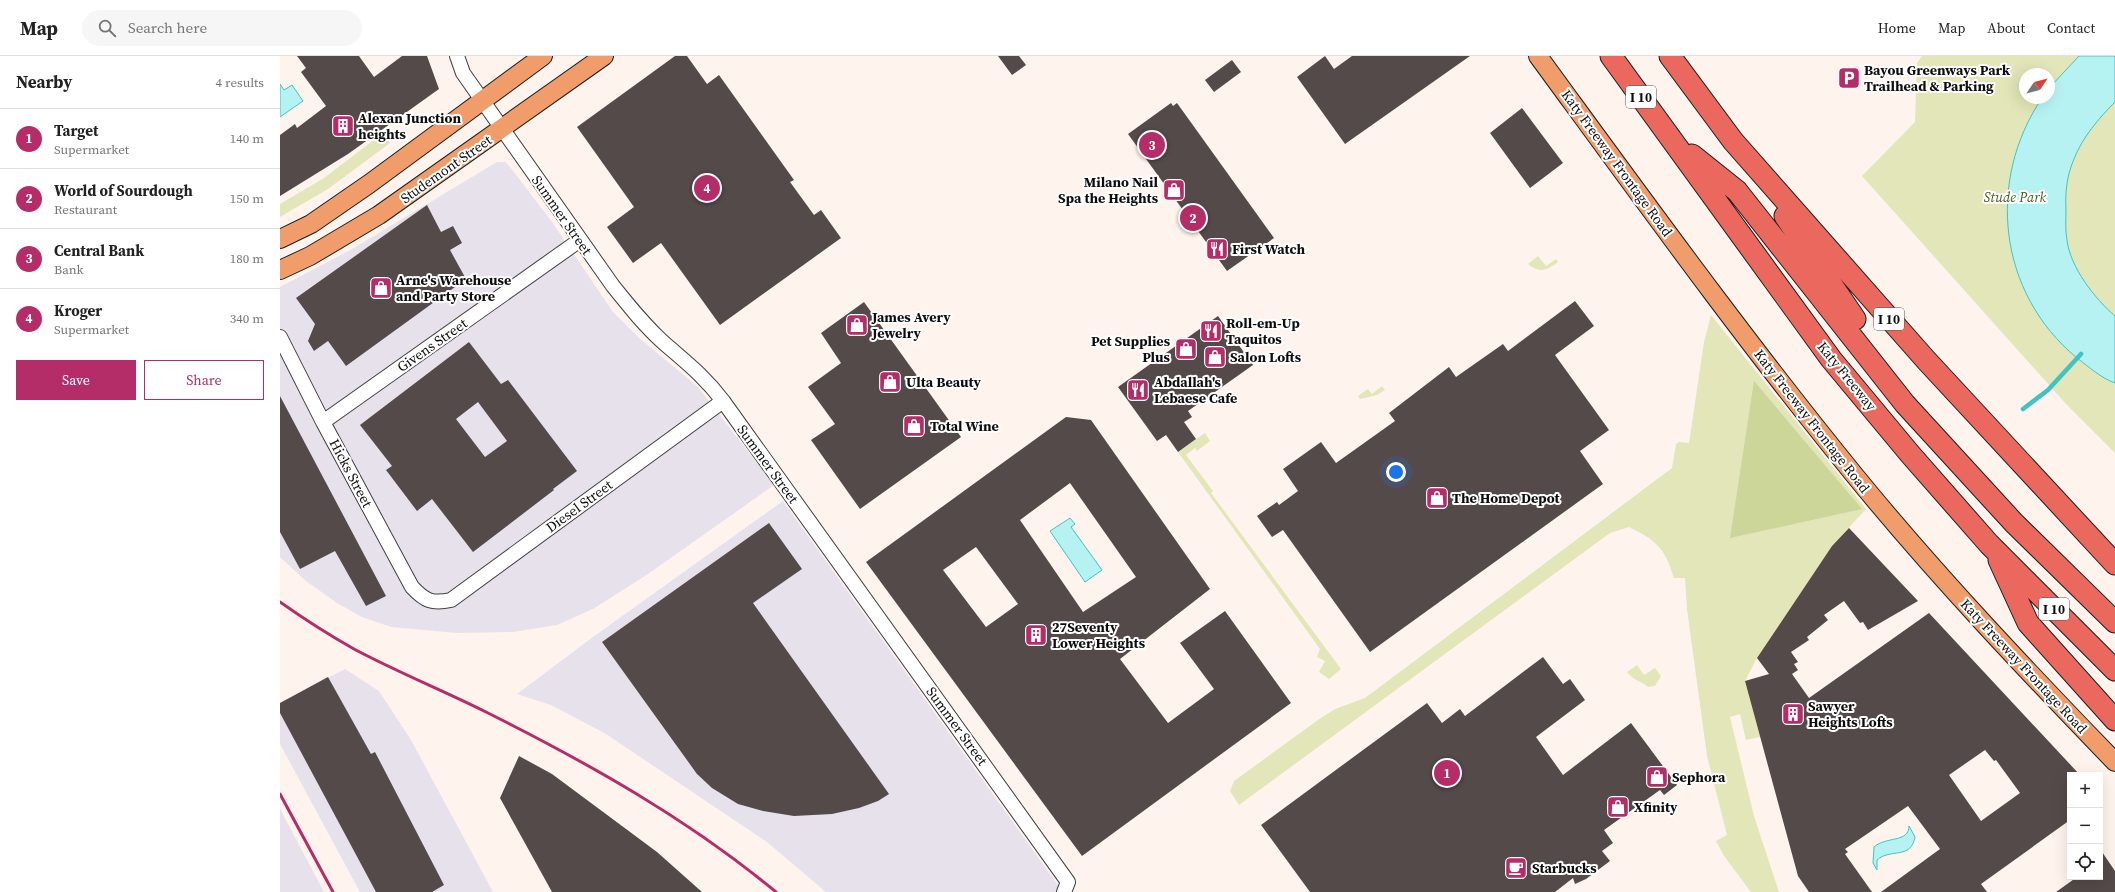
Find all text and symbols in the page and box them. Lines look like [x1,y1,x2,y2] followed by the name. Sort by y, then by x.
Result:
[82,10,362,46] search box
[20,15,58,41] text: Map
[96,17,118,39] icon: search
[128,17,207,38] text: Search here
[1878,18,1916,38] text: Home
[1938,18,1965,38] text: Map
[1987,18,2025,38] text: About
[2047,18,2095,38] text: Contact
[1864,60,2011,96] place label: Bayou Greenways Park Trailhead & Parking
[1836,65,1862,91] parking icon: Bayou Greenways Park Trailhead & Parking
[2019,68,2055,104] north arrow
[16,70,72,94] text: Nearby
[216,74,264,91] text: 4 results
[1557,85,1677,241] street label: Katy Freeway Frontage Road
[1626,86,1656,108] road number: I 10
[358,108,461,144] place label: Alexan Junction heights
[330,113,356,139] building icon: Alexan Junction heights
[54,120,98,141] text: Target
[25,130,33,147] text: 1
[230,130,264,147] text: 140 m
[396,130,496,208] street label: Studemont Street
[1139,130,1165,160] pin: 3
[54,141,129,158] text: Supermarket
[527,171,597,259] street label: Summer Street
[1058,172,1159,208] place label: Milano Nail Spa the Heights
[694,173,720,203] pin: 4
[1161,177,1187,203] shop icon: Milano Nail Spa the Heights
[54,180,193,201] text: World of Sourdough
[1984,187,2047,207] park label: Stude Park
[25,190,33,207] text: 2
[230,190,264,207] text: 150 m
[54,201,117,218] text: Restaurant
[1180,203,1206,233] pin: 2
[1204,236,1230,262] restaurant icon: First Watch
[1232,239,1305,259] place label: First Watch
[54,240,144,261] text: Central Bank
[25,250,33,267] text: 3
[230,250,264,267] text: 180 m
[54,261,84,278] text: Bank
[396,270,511,306] place label: Arne's Warehouse and Party Store
[368,275,394,301] shop icon: Arne's Warehouse and Party Store
[54,300,102,321] text: Kroger
[871,307,951,343] place label: James Avery Jewelry
[1874,308,1904,330] road number: I 10
[25,310,33,327] text: 4
[230,310,264,327] text: 340 m
[844,312,870,338] shop icon: James Avery Jewelry
[393,313,471,377] street label: Givens Street
[1226,313,1300,349] place label: Roll-em-Up Taquitos
[1198,318,1224,344] restaurant icon: Roll-em-Up Taquitos
[54,321,129,338] text: Supermarket
[1091,331,1171,367] place label: Pet Supplies Plus
[1173,336,1199,362] shop icon: Pet Supplies Plus
[1813,337,1882,415] street label: Katy Freeway
[1202,344,1228,370] shop icon: Salon Lofts
[1750,345,1875,497] street label: Katy Freeway Frontage Road
[1230,347,1302,367] place label: Salon Lofts
[16,360,136,400] button: Save
[144,360,264,400] button: Share
[877,369,903,395] shop icon: Ulta Beauty
[906,372,982,392] place label: Ulta Beauty
[1154,372,1237,408] place label: Abdallah's Lebaese Cafe
[1125,377,1151,403] restaurant icon: Abdallah's Lebaese Cafe
[901,413,927,439] shop icon: Total Wine
[930,416,999,436] place label: Total Wine
[733,421,804,508] street label: Summer Street
[325,435,378,511] street label: Hicks Street
[1386,462,1406,482] your location
[542,475,617,537] street label: Diesel Street
[1424,485,1450,511] shop icon: The Home Depot
[1452,488,1561,508] place label: The Home Depot
[1956,594,2092,738] street label: Katy Freeway Frontage Road
[2039,598,2069,620] road number: I 10
[1052,617,1146,653] place label: 27Seventy Lower Heights
[1023,622,1049,648] building icon: 27Seventy Lower Heights
[922,683,993,770] street label: Summer Street
[1808,696,1893,732] place label: Sawyer Heights Lofts
[1780,701,1806,727] building icon: Sawyer Heights Lofts
[1434,758,1460,788] pin: 1
[1644,764,1670,790] shop icon: Sephora
[1672,767,1726,787] place label: Sephora
[2067,772,2103,880] map controls
[2067,772,2103,808] button: +
[1605,794,1631,820] shop icon: Xfinity
[1634,797,1678,817] place label: Xfinity
[2067,808,2103,844] button: −
[2067,844,2103,880] button: locate
[1503,855,1529,881] cafe icon: Starbucks
[1532,858,1597,878] place label: Starbucks

